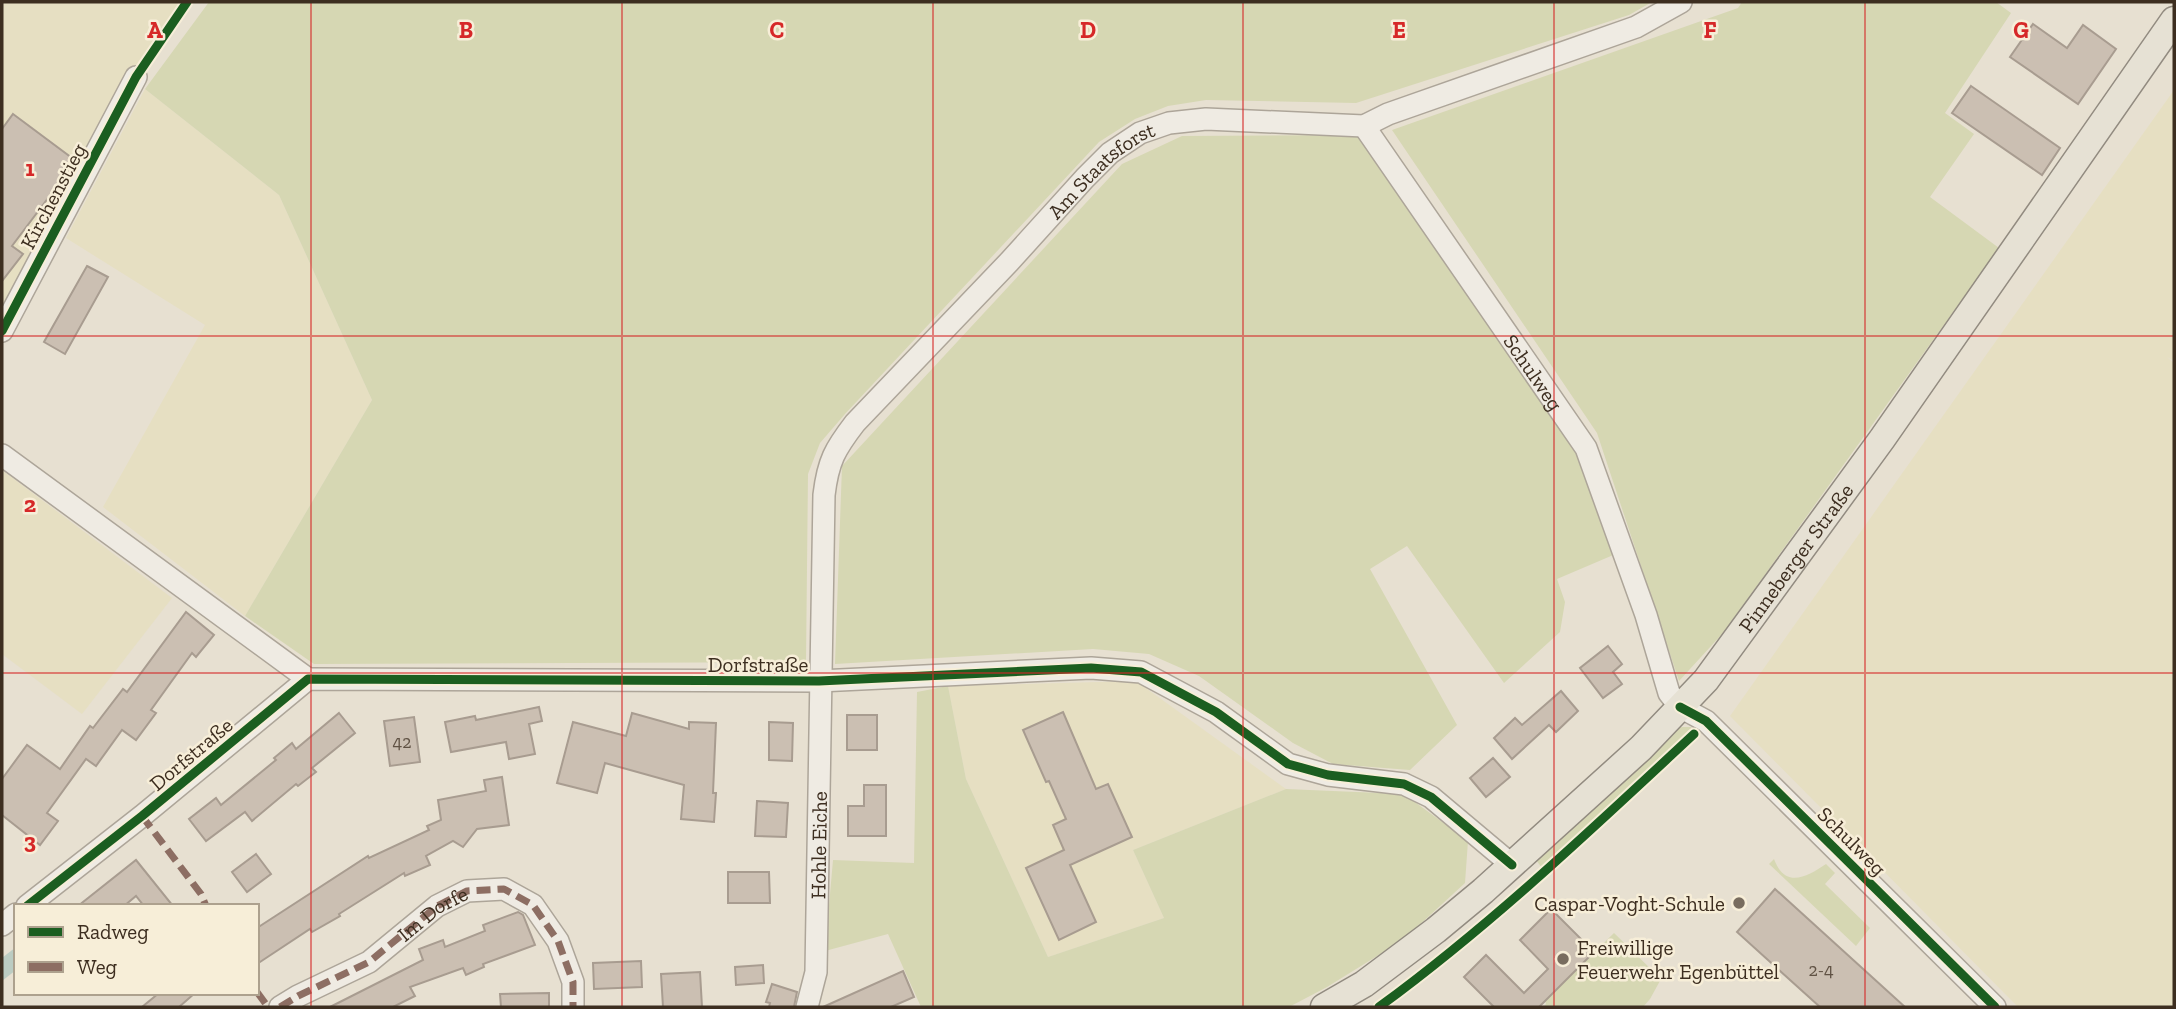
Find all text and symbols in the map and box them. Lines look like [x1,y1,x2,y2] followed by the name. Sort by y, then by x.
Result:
[147,16,163,44] text: A
[459,16,473,44] text: B
[770,16,784,44] text: C
[1080,16,1096,44] text: D
[1392,16,1406,44] text: E
[1703,16,1717,44] text: F
[2013,16,2029,44] text: G
[1042,116,1158,223] street label: Am Staatsforst
[15,139,91,253] street label: Kirchenstieg
[25,154,35,182] text: 1
[1499,329,1569,415] street label: Schulweg
[1733,478,1858,637] street label: Pinneberger Straße
[24,490,36,518] text: 2
[708,652,808,677] street label: Dorfstraße
[144,712,238,796] street label: Dorfstraße
[393,731,411,753] house number: 42
[805,791,832,899] street label: Hohle Eiche
[1812,801,1892,881] street label: Schulweg
[24,827,36,855] text: 3
[392,880,472,946] street label: Im Dorfe
[1534,891,1725,916] place label: Caspar-Voght-Schule
[1731,895,1747,911] marker: Caspar-Voght-Schule
[14,904,259,995] legend
[77,919,149,944] text: Radweg
[1577,935,1780,984] place label: Freiwillige Feuerwehr Egenbüttel
[1555,951,1571,967] marker: Freiwillige Feuerwehr Egenbüttel
[77,954,118,979] text: Weg
[1808,959,1834,981] house number: 2-4

